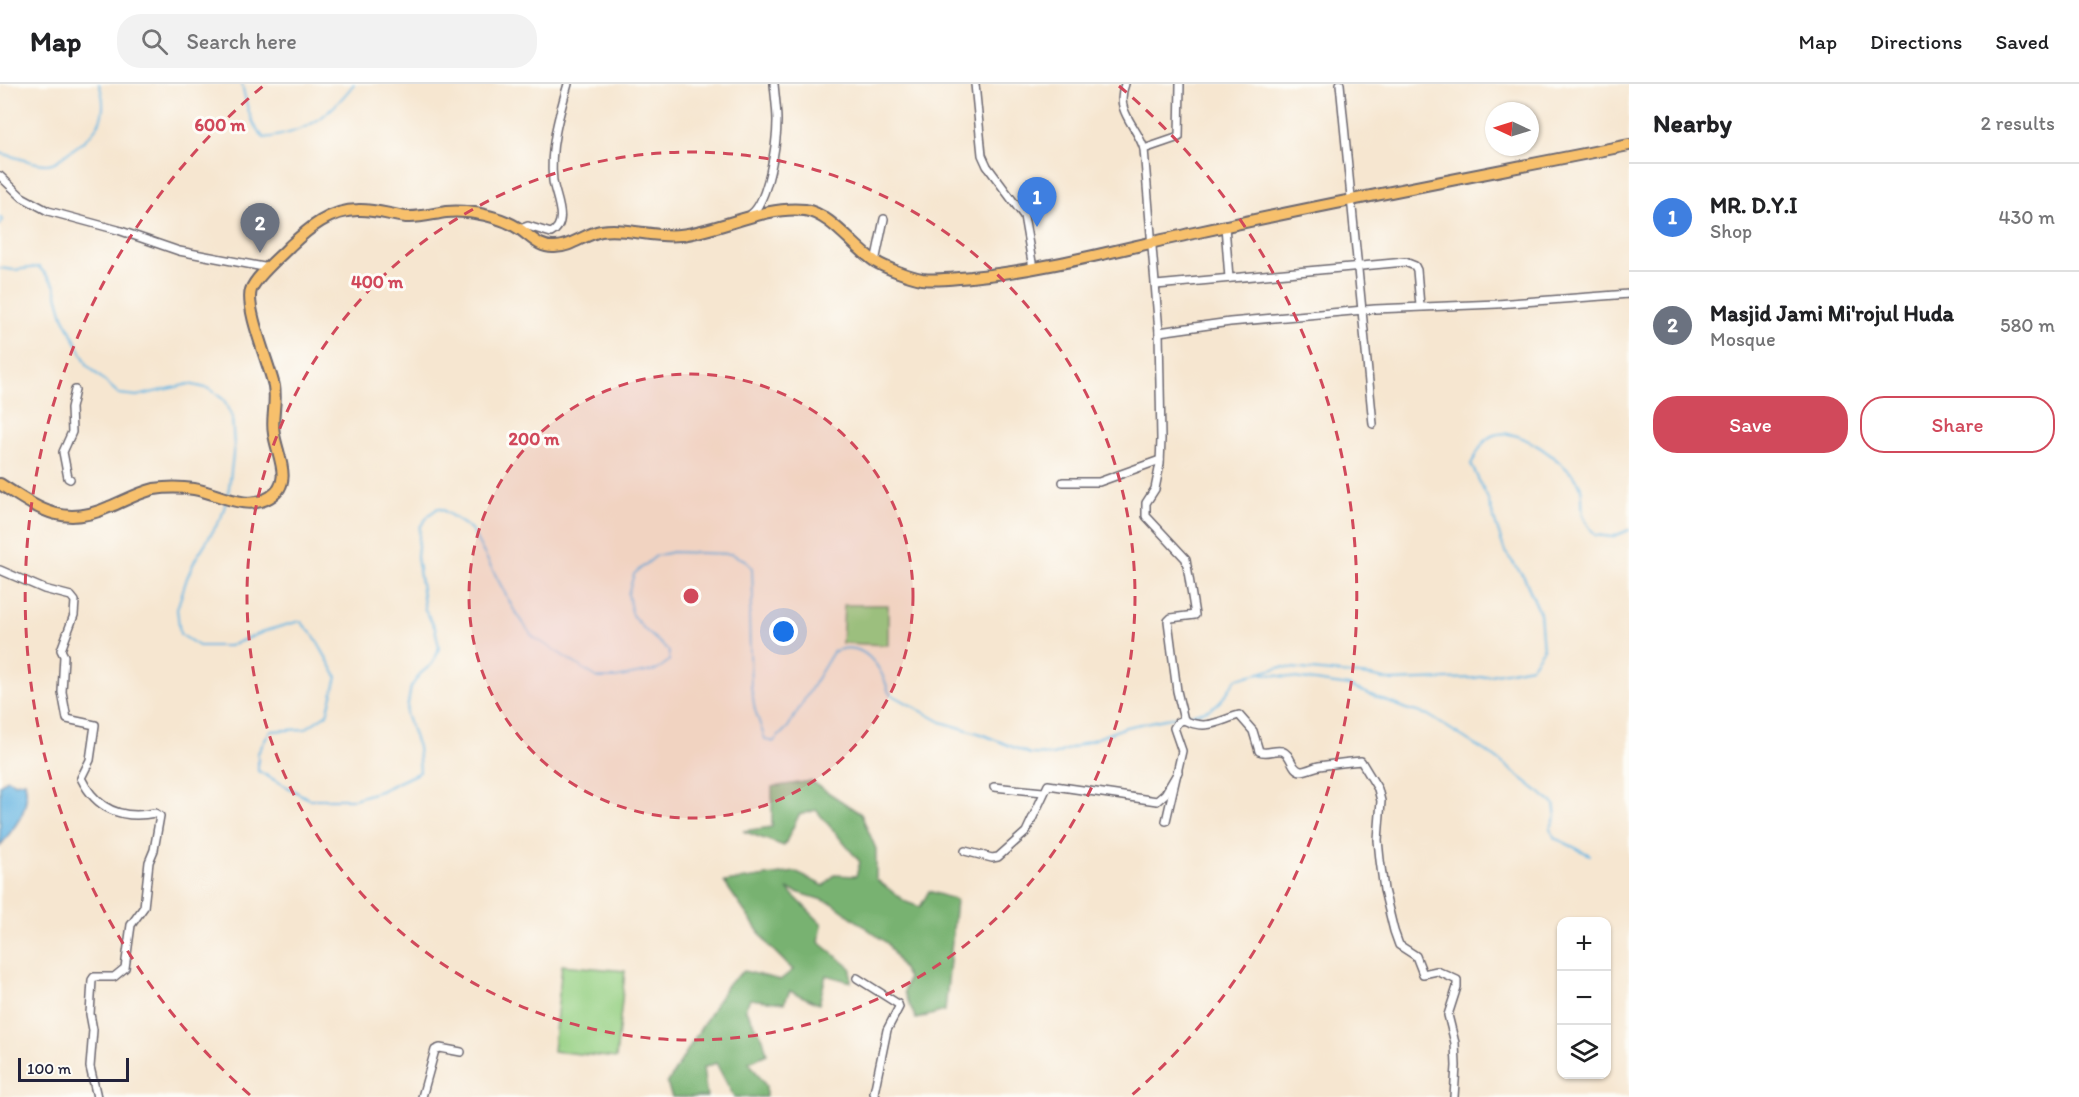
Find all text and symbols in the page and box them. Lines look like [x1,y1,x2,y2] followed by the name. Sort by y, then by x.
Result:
[117,14,537,68] search box
[30,24,81,58] text: Map
[138,25,171,58] icon: search
[186,28,297,55] text: Search here
[1799,29,1837,54] text: Map
[1870,29,1962,54] text: Directions
[1995,29,2049,54] text: Saved
[1485,102,1539,156] north arrow
[1653,107,1732,139] text: Nearby
[1981,111,2055,135] text: 2 results
[195,114,246,136] text: 600 m
[1018,178,1056,227] pin: 1
[1710,192,1797,219] text: MR. D.Y.I
[240,204,280,253] pin: 2
[1668,205,1677,229] text: 1
[1998,205,2055,229] text: 430 m
[1710,219,1752,243] text: Shop
[351,271,404,293] text: 400 m
[1710,300,1954,327] text: Masjid Jami Mi'rojul Huda
[1667,313,1678,337] text: 2
[2000,313,2055,337] text: 580 m
[1710,327,1776,351] text: Mosque
[1653,396,1848,453] button: Save
[1860,396,2055,453] button: Share
[509,428,560,450] text: 200 m
[681,586,701,606] centre of rings
[769,617,798,646] your location
[1557,917,1611,1079] map controls
[1557,917,1611,971] button: +
[1557,971,1611,1025] button: −
[1557,1025,1611,1079] button: layers
[18,1055,129,1082] scale bar
[27,1059,71,1078] text: 100 m

